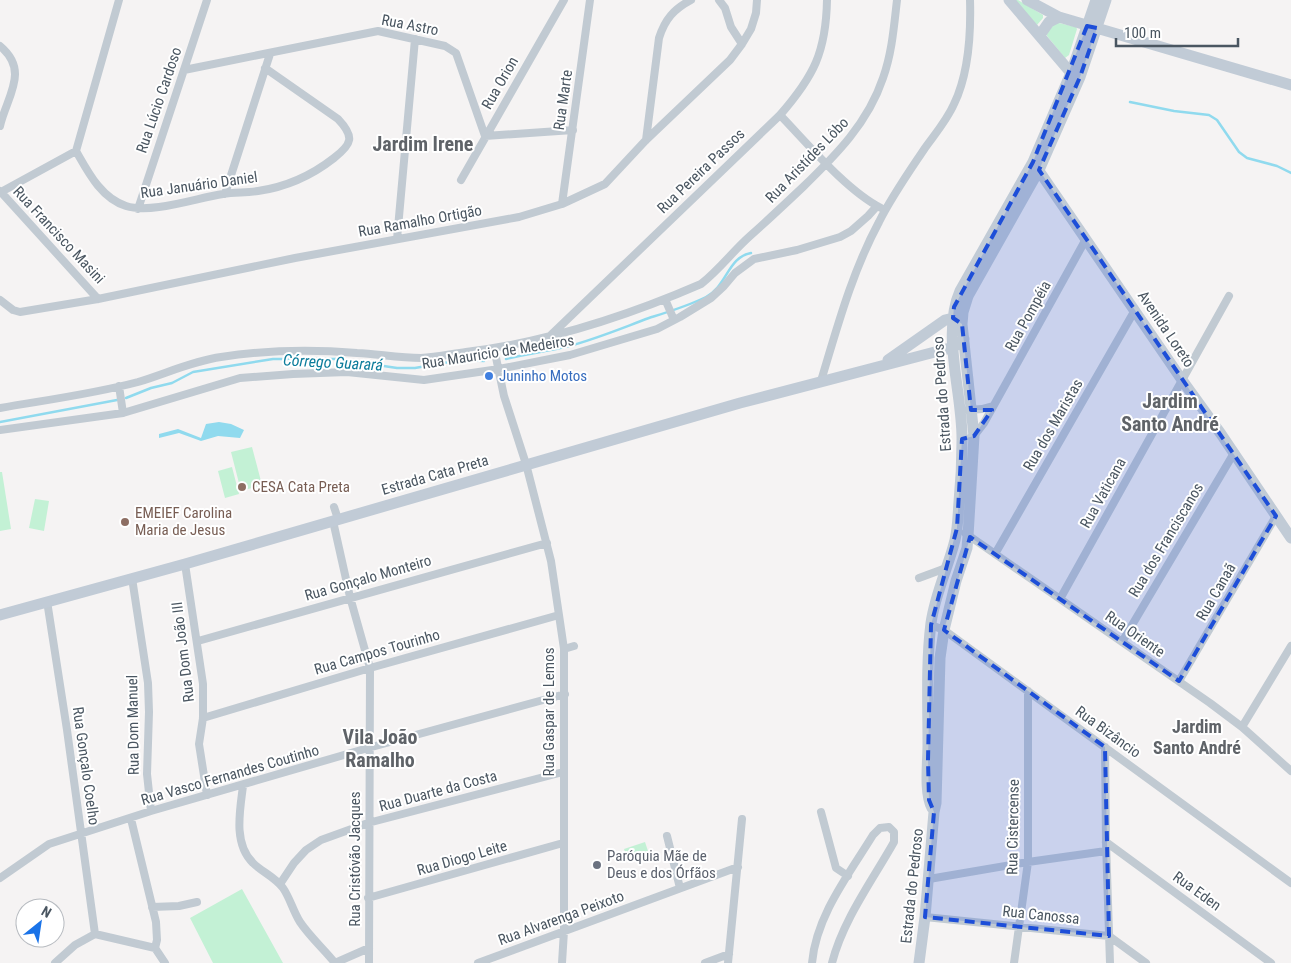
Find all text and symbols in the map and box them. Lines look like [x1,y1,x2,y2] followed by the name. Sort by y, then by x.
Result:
[380,11,440,39] street label: Rua Astro
[1116,15,1238,47] scale bar
[1124,24,1161,42] text: 100 m
[132,45,186,155] street label: Rua Lúcio Cardoso
[478,54,522,112] street label: Rua Orion
[550,69,576,131] street label: Rua Marte
[762,114,852,206] street label: Rua Aristídes Lôbo
[654,125,748,217] street label: Rua Pereira Passos
[373,132,473,156] district label: Jardim Irene
[139,168,259,202] street label: Rua Januário Daniel
[9,183,109,287] street label: Rua Francisco Masini
[357,201,483,241] street label: Rua Ramalho Ortigão
[1001,278,1055,354] street label: Rua Pompéia
[1134,287,1198,371] street label: Avenida Loreto
[421,331,576,373] street label: Rua Mauricio de Medeiros
[929,336,955,452] street label: Estrada do Pedroso
[283,350,384,375] water label: Córrego Guarará
[499,367,587,385] place label: Juninho Motos
[483,370,495,382] marker: Juninho Motos
[1019,376,1087,474] street label: Rua dos Maristas
[1121,389,1219,436] district label: Jardim Santo André
[379,451,491,499] street label: Estrada Cata Preta
[1076,455,1130,531] street label: Rua Vaticana
[252,478,350,496] place label: CESA Cata Preta
[1125,480,1207,600] street label: Rua dos Franciscanos
[236,481,248,493] marker: CESA Cata Preta
[135,504,232,539] place label: EMEIEF Carolina Maria de Jesus
[119,516,131,528] marker: EMEIEF Carolina Maria de Jesus
[303,551,433,605] street label: Rua Gonçalo Monteiro
[1192,560,1240,624] street label: Rua Canaã
[168,601,198,703] street label: Rua Dom João III
[1102,607,1168,661] street label: Rua Oriente
[312,625,442,679] street label: Rua Campos Tourinho
[540,647,558,777] street label: Rua Gaspar de Lemos
[123,675,143,775] street label: Rua Dom Manuel
[1072,702,1144,762] street label: Rua Bizâncio
[69,706,103,826] street label: Rua Gonçalo Coelho
[1153,716,1241,758] district label: Jardim Santo André
[343,725,417,772] district label: Vila João Ramalho
[139,741,321,809] street label: Rua Vasco Fernandes Coutinho
[377,767,499,815] street label: Rua Duarte da Costa
[1003,779,1023,875] street label: Rua Cistercense
[346,791,364,927] street label: Rua Cristóvão Jacques
[897,828,927,944] street label: Estrada do Pedroso
[415,837,509,879] street label: Rua Diogo Leite
[607,847,716,882] place label: Paróquia Mãe de Deus e dos Órfãos
[591,859,603,871] marker: Paróquia Mãe de Deus e dos Órfãos
[1169,868,1225,914] street label: Rua Eden
[496,887,626,949] street label: Rua Alvarenga Peixoto
[15,898,65,948] north arrow
[1002,902,1080,928] street label: Rua Canossa
[39,903,54,921] text: N

